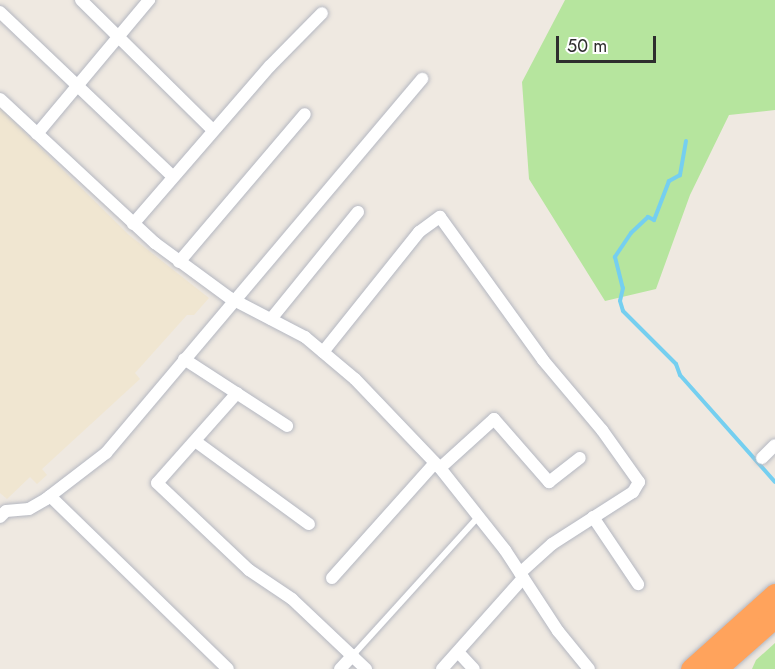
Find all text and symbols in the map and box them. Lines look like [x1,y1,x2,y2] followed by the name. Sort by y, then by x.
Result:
[559,24,660,62] scale bar
[567,33,607,59] text: 50 m

